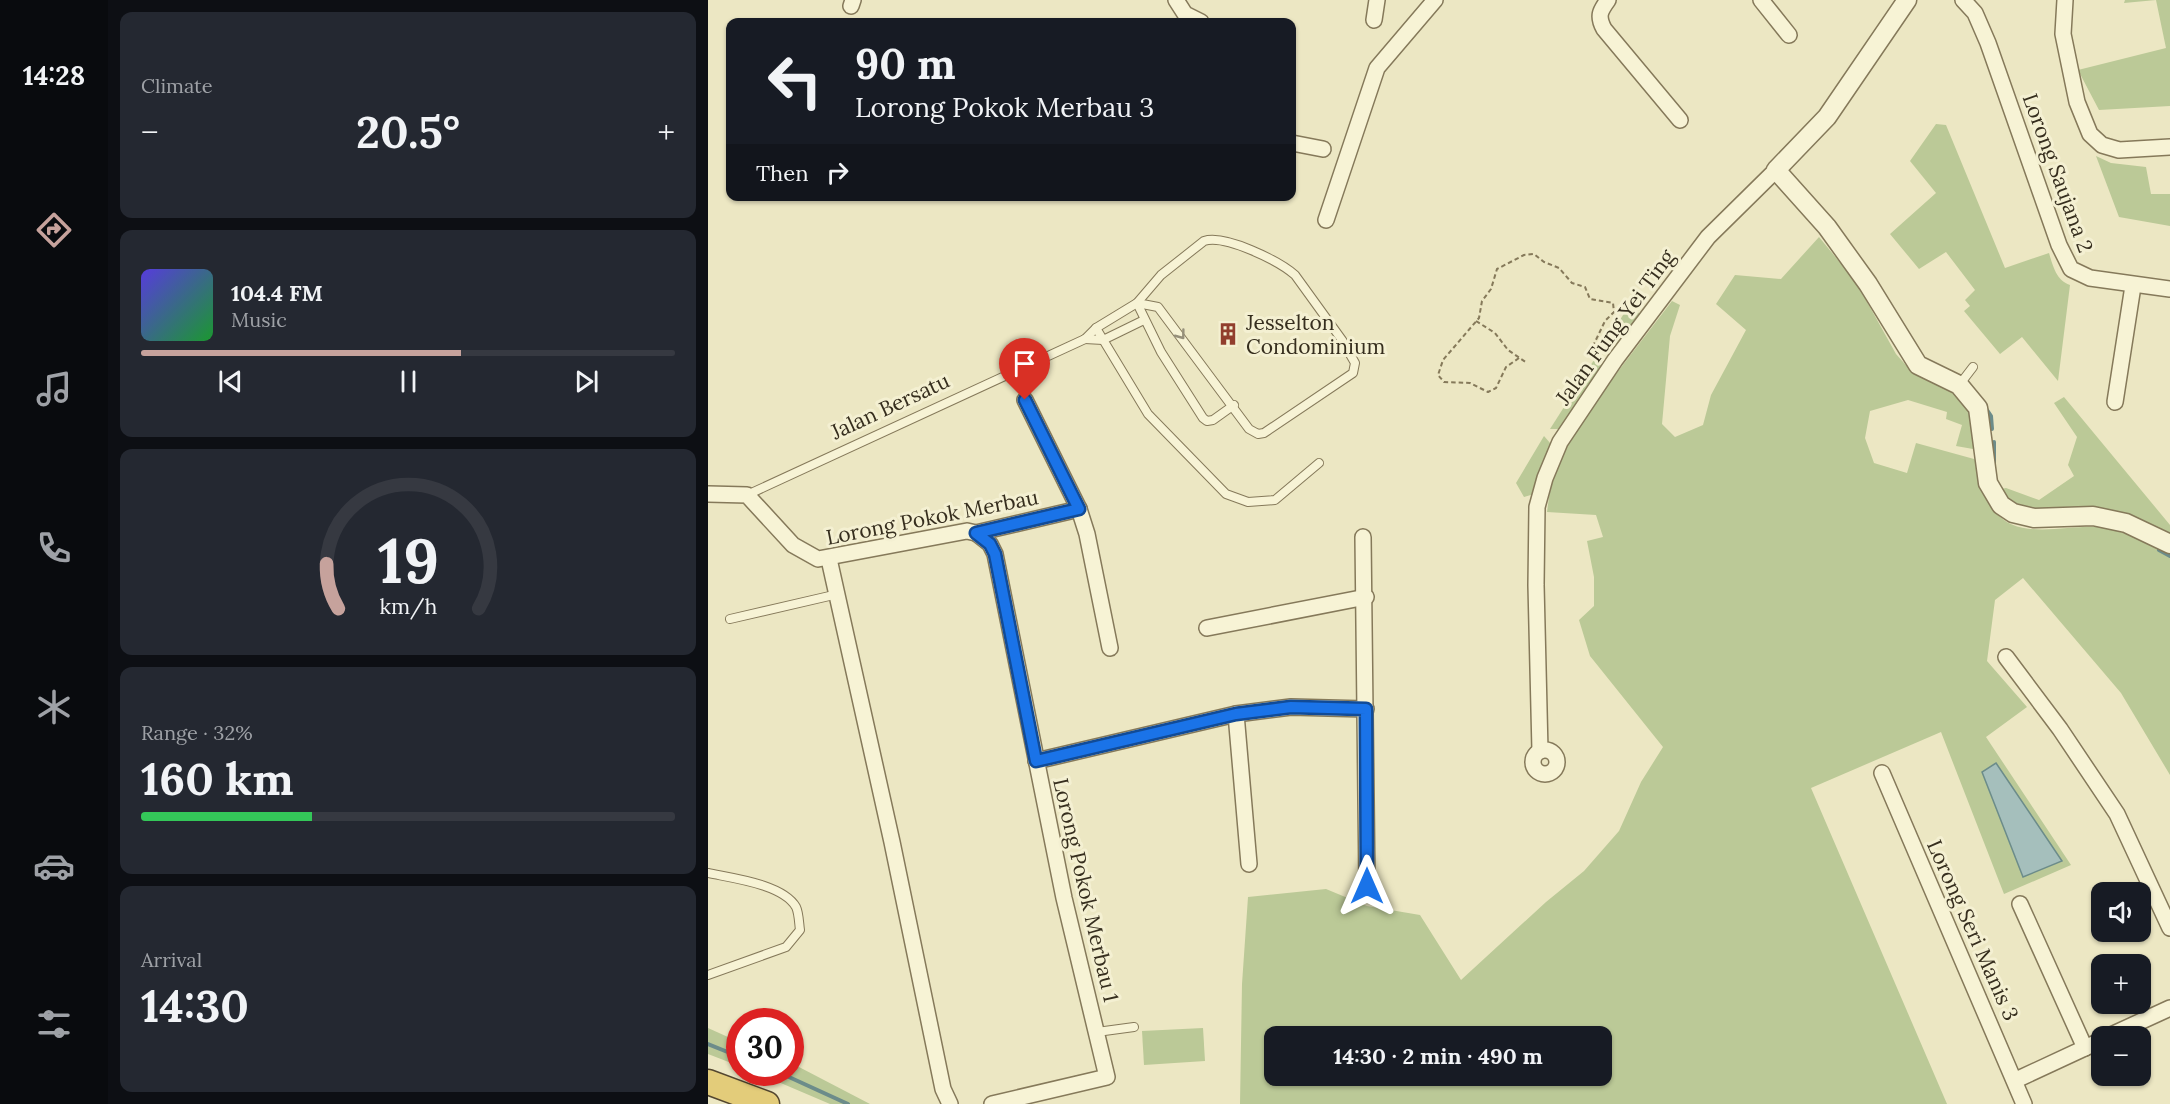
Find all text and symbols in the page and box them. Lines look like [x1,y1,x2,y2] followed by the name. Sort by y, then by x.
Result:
[855,37,956,91] text: 90 m
[756,42,834,120] icon: left
[23,58,85,92] text: 14:28
[141,73,213,98] text: Climate
[855,90,1154,124] text: Lorong Pokok Merbau 3
[2017,90,2099,256] street label: Lorong Saujana 2
[356,103,460,160] text: 20.5°
[141,111,159,153] text: −
[657,111,675,153] text: +
[821,156,854,189] icon: right
[756,159,809,187] text: Then
[33,209,75,251] icon: directions
[1549,244,1681,411] street label: Jalan Fung Yei Ting
[231,279,323,307] text: 104.4 FM
[231,307,287,332] text: Music
[1245,309,1385,360] place label: Jesselton Condominium
[1215,321,1241,347] building icon: Jesselton Condominium
[1174,328,1185,339] one-way arrow
[999,338,1050,400] pin
[1008,347,1041,380] icon: arrive
[214,365,247,398] icon: previous
[392,365,425,398] icon: pause
[570,365,603,398] icon: next
[825,367,954,446] street label: Jalan Bersatu
[33,368,75,410] icon: music
[824,483,1040,551] street label: Lorong Pokok Merbau
[377,520,439,600] text: 19
[33,527,75,569] icon: phone
[379,592,437,620] text: km/h
[33,686,75,728] icon: climate
[141,720,253,745] text: Range · 32%
[141,750,294,807] text: 160 km
[1047,776,1125,1004] street label: Lorong Pokok Merbau 1
[1921,835,2025,1025] street label: Lorong Seri Manis 3
[33,845,75,887] icon: car
[1335,854,1399,918] position arrow
[2091,882,2151,1086] map controls
[2091,882,2151,942] button: sound
[141,947,202,972] text: Arrival
[2091,954,2151,1014] button: +
[141,977,249,1034] text: 14:30
[33,1003,75,1045] icon: filters
[726,1008,804,1086] speed limit sign: 30
[2091,1026,2151,1086] button: −
[1333,1042,1543,1070] text: 14:30 · 2 min · 490 m

